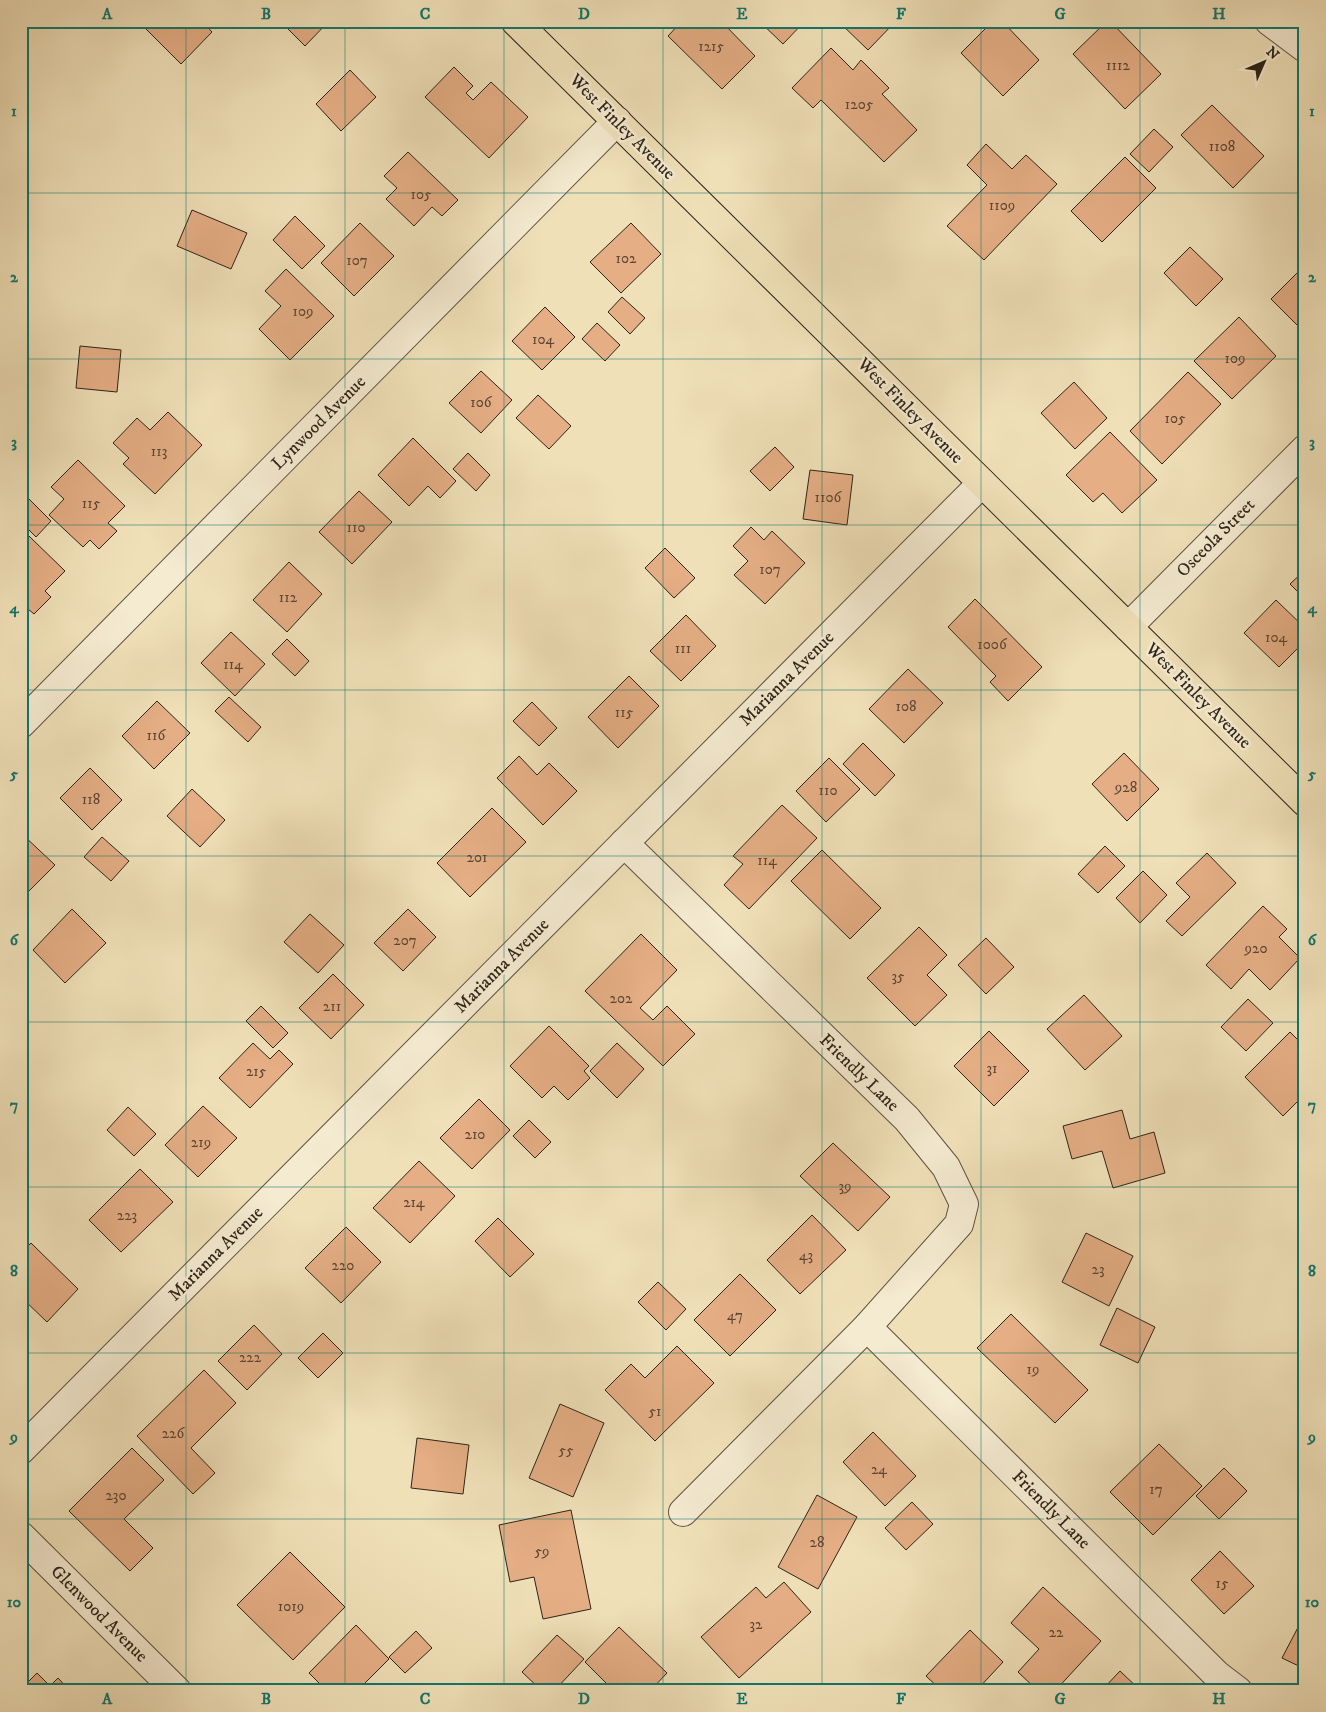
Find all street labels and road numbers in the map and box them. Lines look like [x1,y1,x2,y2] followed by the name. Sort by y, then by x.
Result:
[564,69,680,185] street label: West Finley Avenue
[852,353,968,469] street label: West Finley Avenue
[267,371,371,475] street label: Lynwood Avenue
[1172,494,1260,582] street label: Osceola Street
[735,627,839,731] street label: Marianna Avenue
[1140,638,1256,754] street label: West Finley Avenue
[450,914,554,1018] street label: Marianna Avenue
[815,1030,903,1116] street label: Friendly Lane
[164,1202,268,1306] street label: Marianna Avenue
[1007,1466,1095,1554] street label: Friendly Lane
[46,1561,152,1667] street label: Glenwood Avenue

